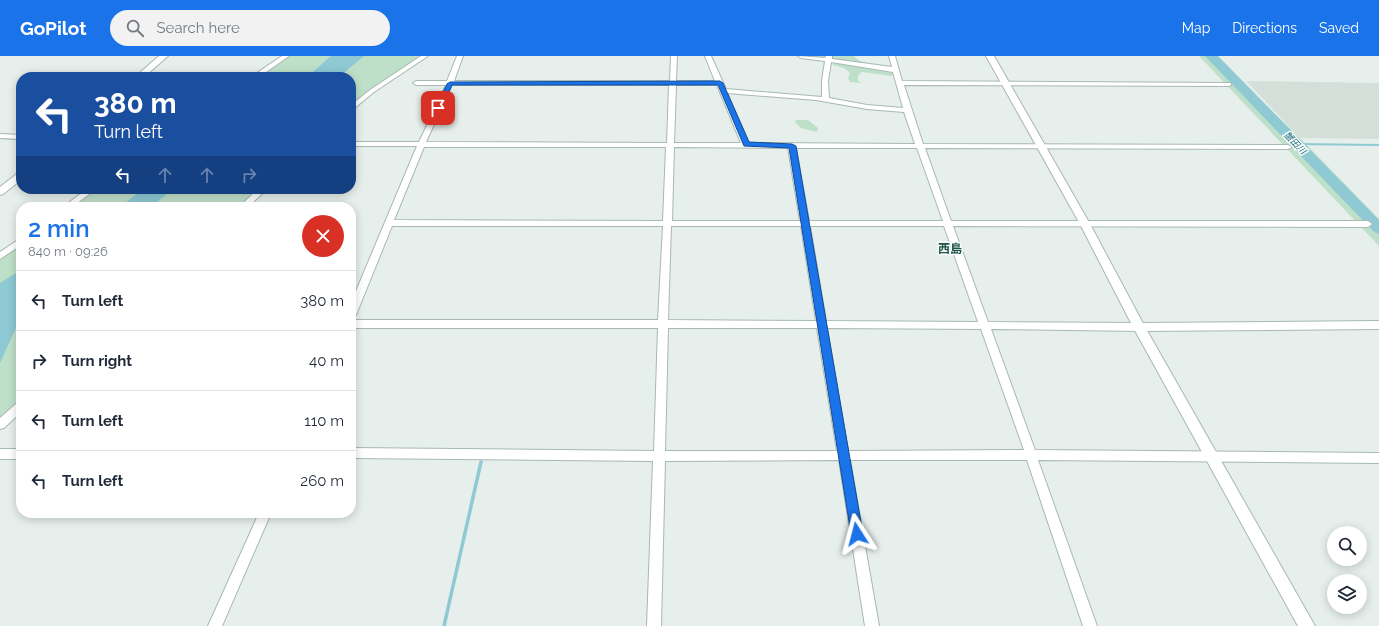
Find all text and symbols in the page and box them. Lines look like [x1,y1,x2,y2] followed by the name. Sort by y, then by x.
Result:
[110,10,390,46] search box
[20,17,86,39] text: GoPilot
[124,17,146,39] icon: search
[156,19,240,37] text: Search here
[1182,20,1210,36] text: Map
[1232,20,1297,36] text: Directions
[1319,20,1359,36] text: Saved
[94,87,177,120] text: 380 m
[28,88,80,140] icon: left
[421,91,455,125] pin
[427,97,449,119] icon: arrive
[94,121,163,142] text: Turn left
[1282,130,1309,157] water label: 蟹田川
[112,164,134,186] icon: left
[154,164,176,186] icon: ahead
[196,164,218,186] icon: ahead
[238,164,260,186] icon: right
[28,214,90,243] text: 2 min
[302,215,344,257] button: close
[938,242,962,256] district label: 西島
[28,244,108,259] text: 840 m · 09:26
[28,290,50,312] icon: left
[62,292,123,310] text: Turn left
[300,292,344,310] text: 380 m
[28,350,50,372] icon: right
[62,352,132,370] text: Turn right
[309,352,344,370] text: 40 m
[28,410,50,432] icon: left
[62,412,123,430] text: Turn left
[304,412,344,430] text: 110 m
[28,470,50,492] icon: left
[62,472,123,490] text: Turn left
[300,472,344,490] text: 260 m
[836,513,878,555] position arrow
[1327,526,1367,614] map controls
[1327,526,1367,566] button: search
[1327,574,1367,614] button: layers

